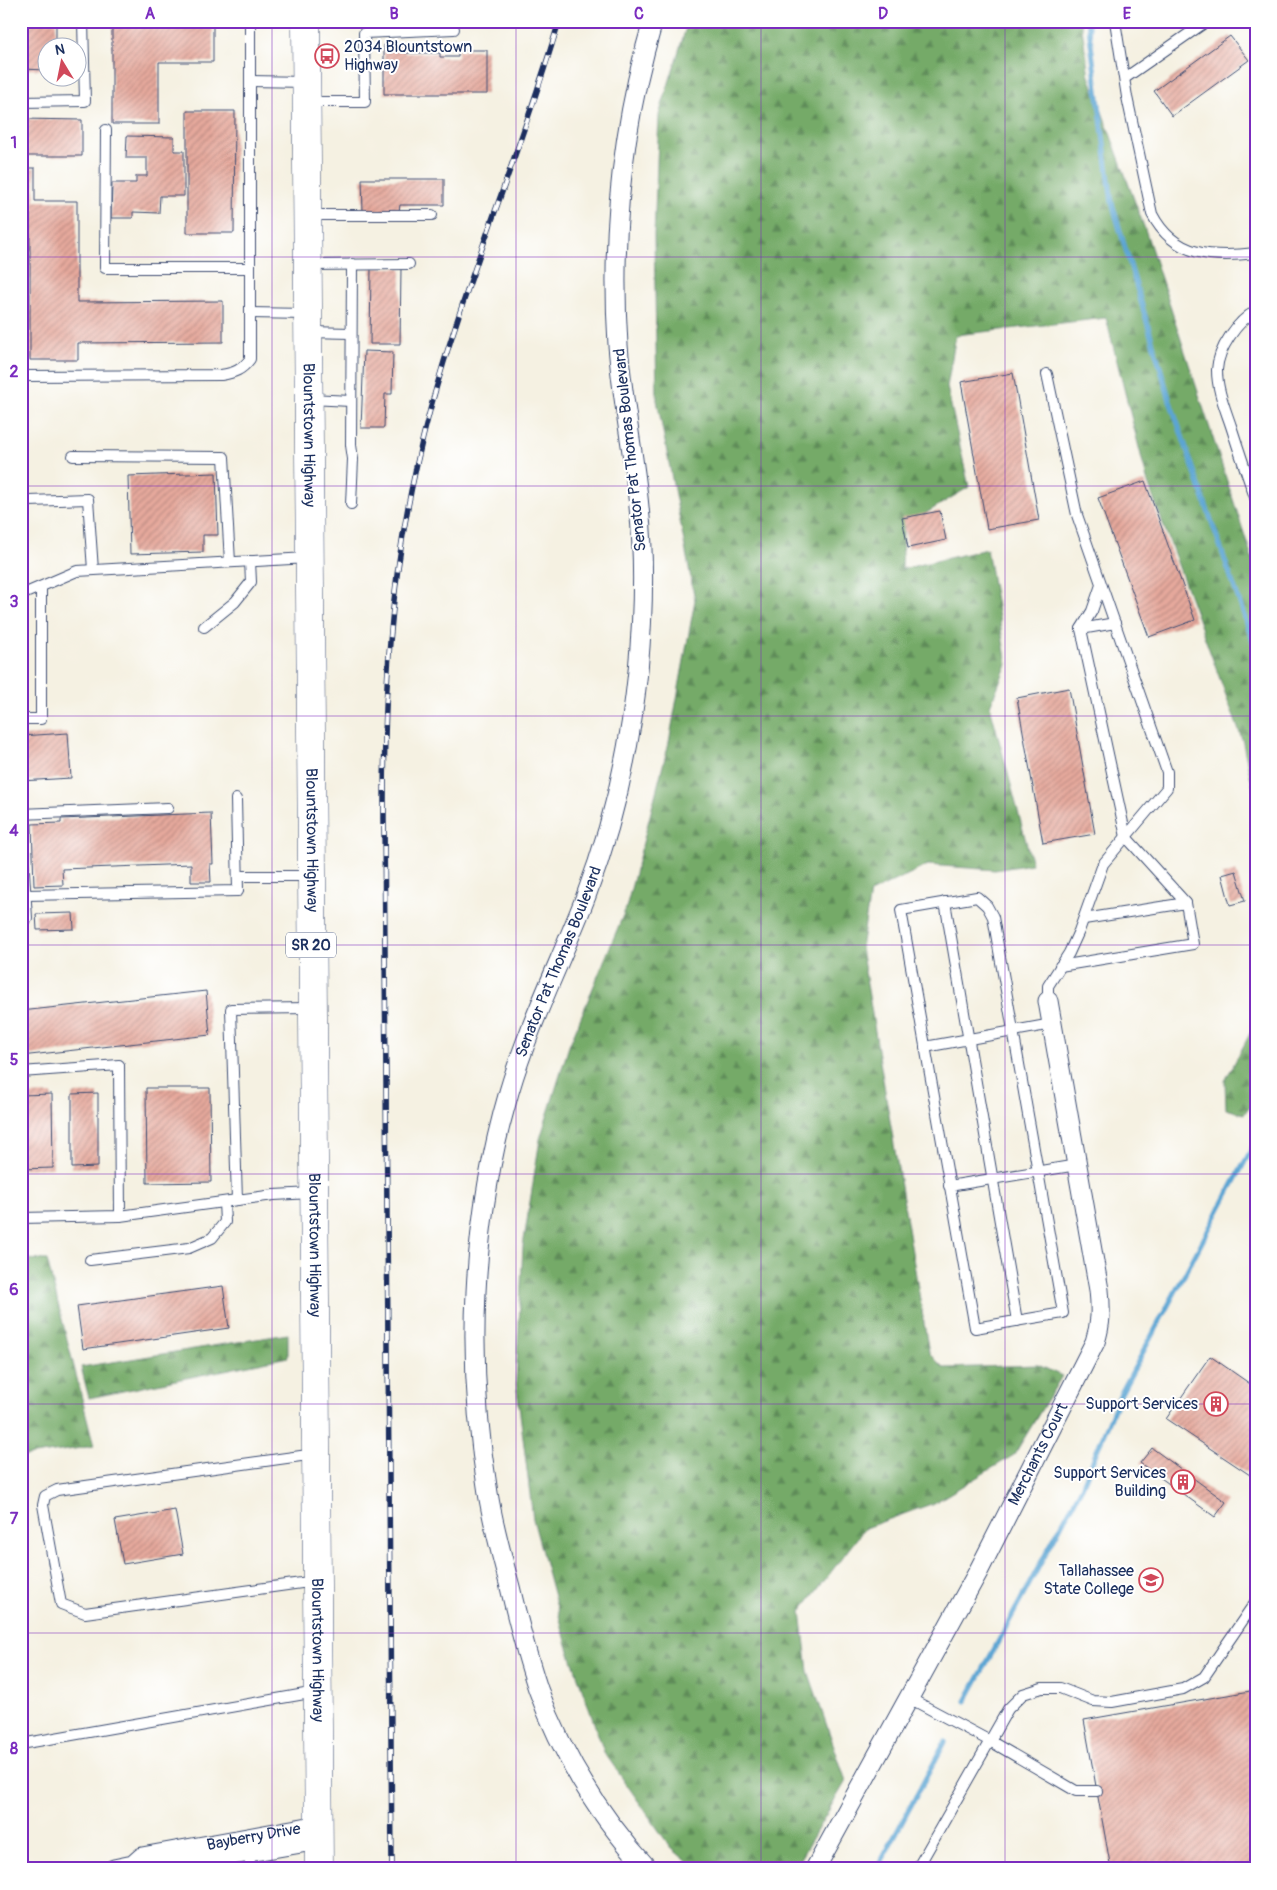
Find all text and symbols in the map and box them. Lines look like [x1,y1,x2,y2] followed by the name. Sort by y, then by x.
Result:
[145,4,156,24] text: A
[389,4,399,24] text: B
[634,4,644,24] text: C
[878,4,888,24] text: D
[1123,4,1132,24] text: E
[344,37,472,75] place label: 2034 Blountstown Highway
[38,38,88,88] north arrow
[54,40,66,59] text: N
[314,43,340,69] bus stop icon: 2034 Blountstown Highway
[11,133,17,153] text: 1
[609,347,651,553] street label: Senator Pat Thomas Boulevard
[10,362,19,382] text: 2
[298,363,319,507] street label: Blountstown Highway
[10,592,19,612] text: 3
[301,768,322,912] street label: Blountstown Highway
[9,821,19,841] text: 4
[511,864,606,1060] street label: Senator Pat Thomas Boulevard
[286,932,336,958] road number: SR 20
[10,1050,19,1070] text: 5
[304,1173,325,1317] street label: Blountstown Highway
[9,1280,19,1300] text: 6
[1203,1391,1229,1417] building icon: Support Services
[1085,1394,1198,1414] place label: Support Services
[1004,1399,1073,1509] street label: Merchants Court
[1053,1463,1166,1501] place label: Support Services Building
[1170,1469,1196,1495] building icon: Support Services Building
[10,1509,19,1529] text: 7
[1044,1561,1134,1599] place label: Tallahassee State College
[1138,1567,1164,1593] school or university icon: Tallahassee State College
[307,1578,328,1722] street label: Blountstown Highway
[10,1739,18,1759] text: 8
[205,1818,302,1855] street label: Bayberry Drive

